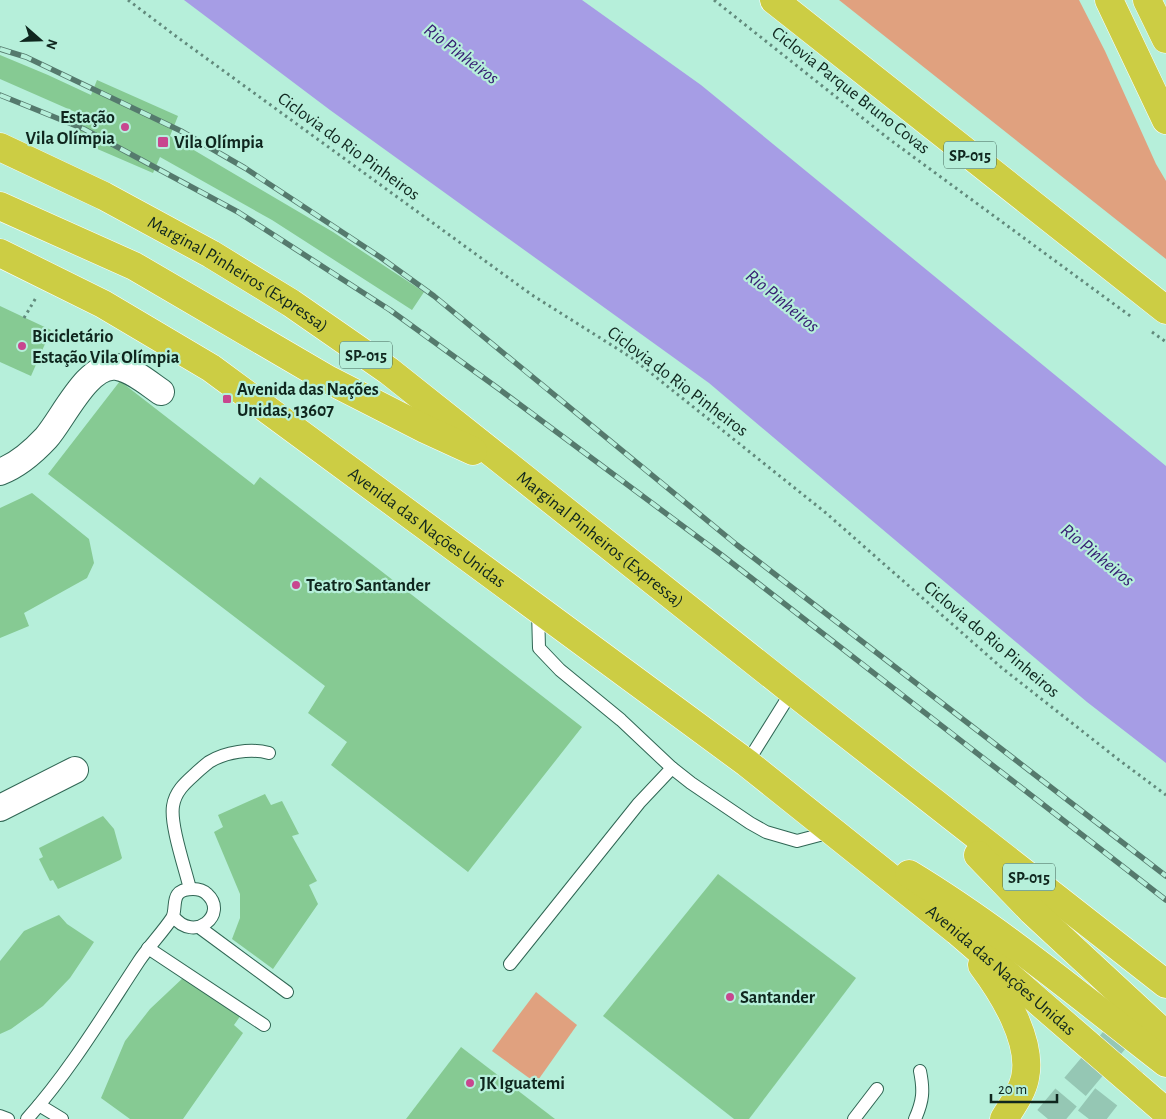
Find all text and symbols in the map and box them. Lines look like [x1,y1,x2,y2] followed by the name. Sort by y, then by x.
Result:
[15,15,65,65] north arrow
[420,20,502,88] water label: Rio Pinheiros
[768,24,933,158] street label: Ciclovia Parque Bruno Covas
[43,37,60,51] text: N
[274,89,423,204] street label: Ciclovia do Rio Pinheiros
[25,109,115,148] place label: Estação Vila Olímpia
[119,121,131,133] marker: Estação Vila Olímpia
[174,134,264,152] place label: Vila Olímpia
[156,135,170,149] marker: Vila Olímpia
[944,142,996,168] road number: SP-015
[144,213,331,336] street label: Marginal Pinheiros (Expressa)
[742,266,822,336] water label: Rio Pinheiros
[604,323,751,440] street label: Ciclovia do Rio Pinheiros
[32,328,180,367] place label: Bicicletário Estação Vila Olímpia
[16,340,28,352] marker: Bicicletário Estação Vila Olímpia
[340,342,392,368] road number: SP-015
[237,381,379,420] place label: Avenida das Nações Unidas, 13607
[221,393,233,405] marker: Avenida das Nações Unidas, 13607
[345,464,508,592] street label: Avenida das Nações Unidas
[513,468,687,611] street label: Marginal Pinheiros (Expressa)
[1057,520,1137,590] water label: Rio Pinheiros
[306,577,431,595] place label: Teatro Santander
[920,578,1062,701] street label: Ciclovia do Rio Pinheiros
[290,579,302,591] marker: Teatro Santander
[1003,864,1055,890] road number: SP-015
[922,902,1079,1039] street label: Avenida das Nações Unidas
[740,989,816,1007] place label: Santander
[724,991,736,1003] marker: Santander
[991,1072,1057,1104] scale bar
[480,1075,565,1093] place label: JK Iguatemi
[464,1077,476,1089] marker: JK Iguatemi
[998,1082,1027,1097] text: 20 m

